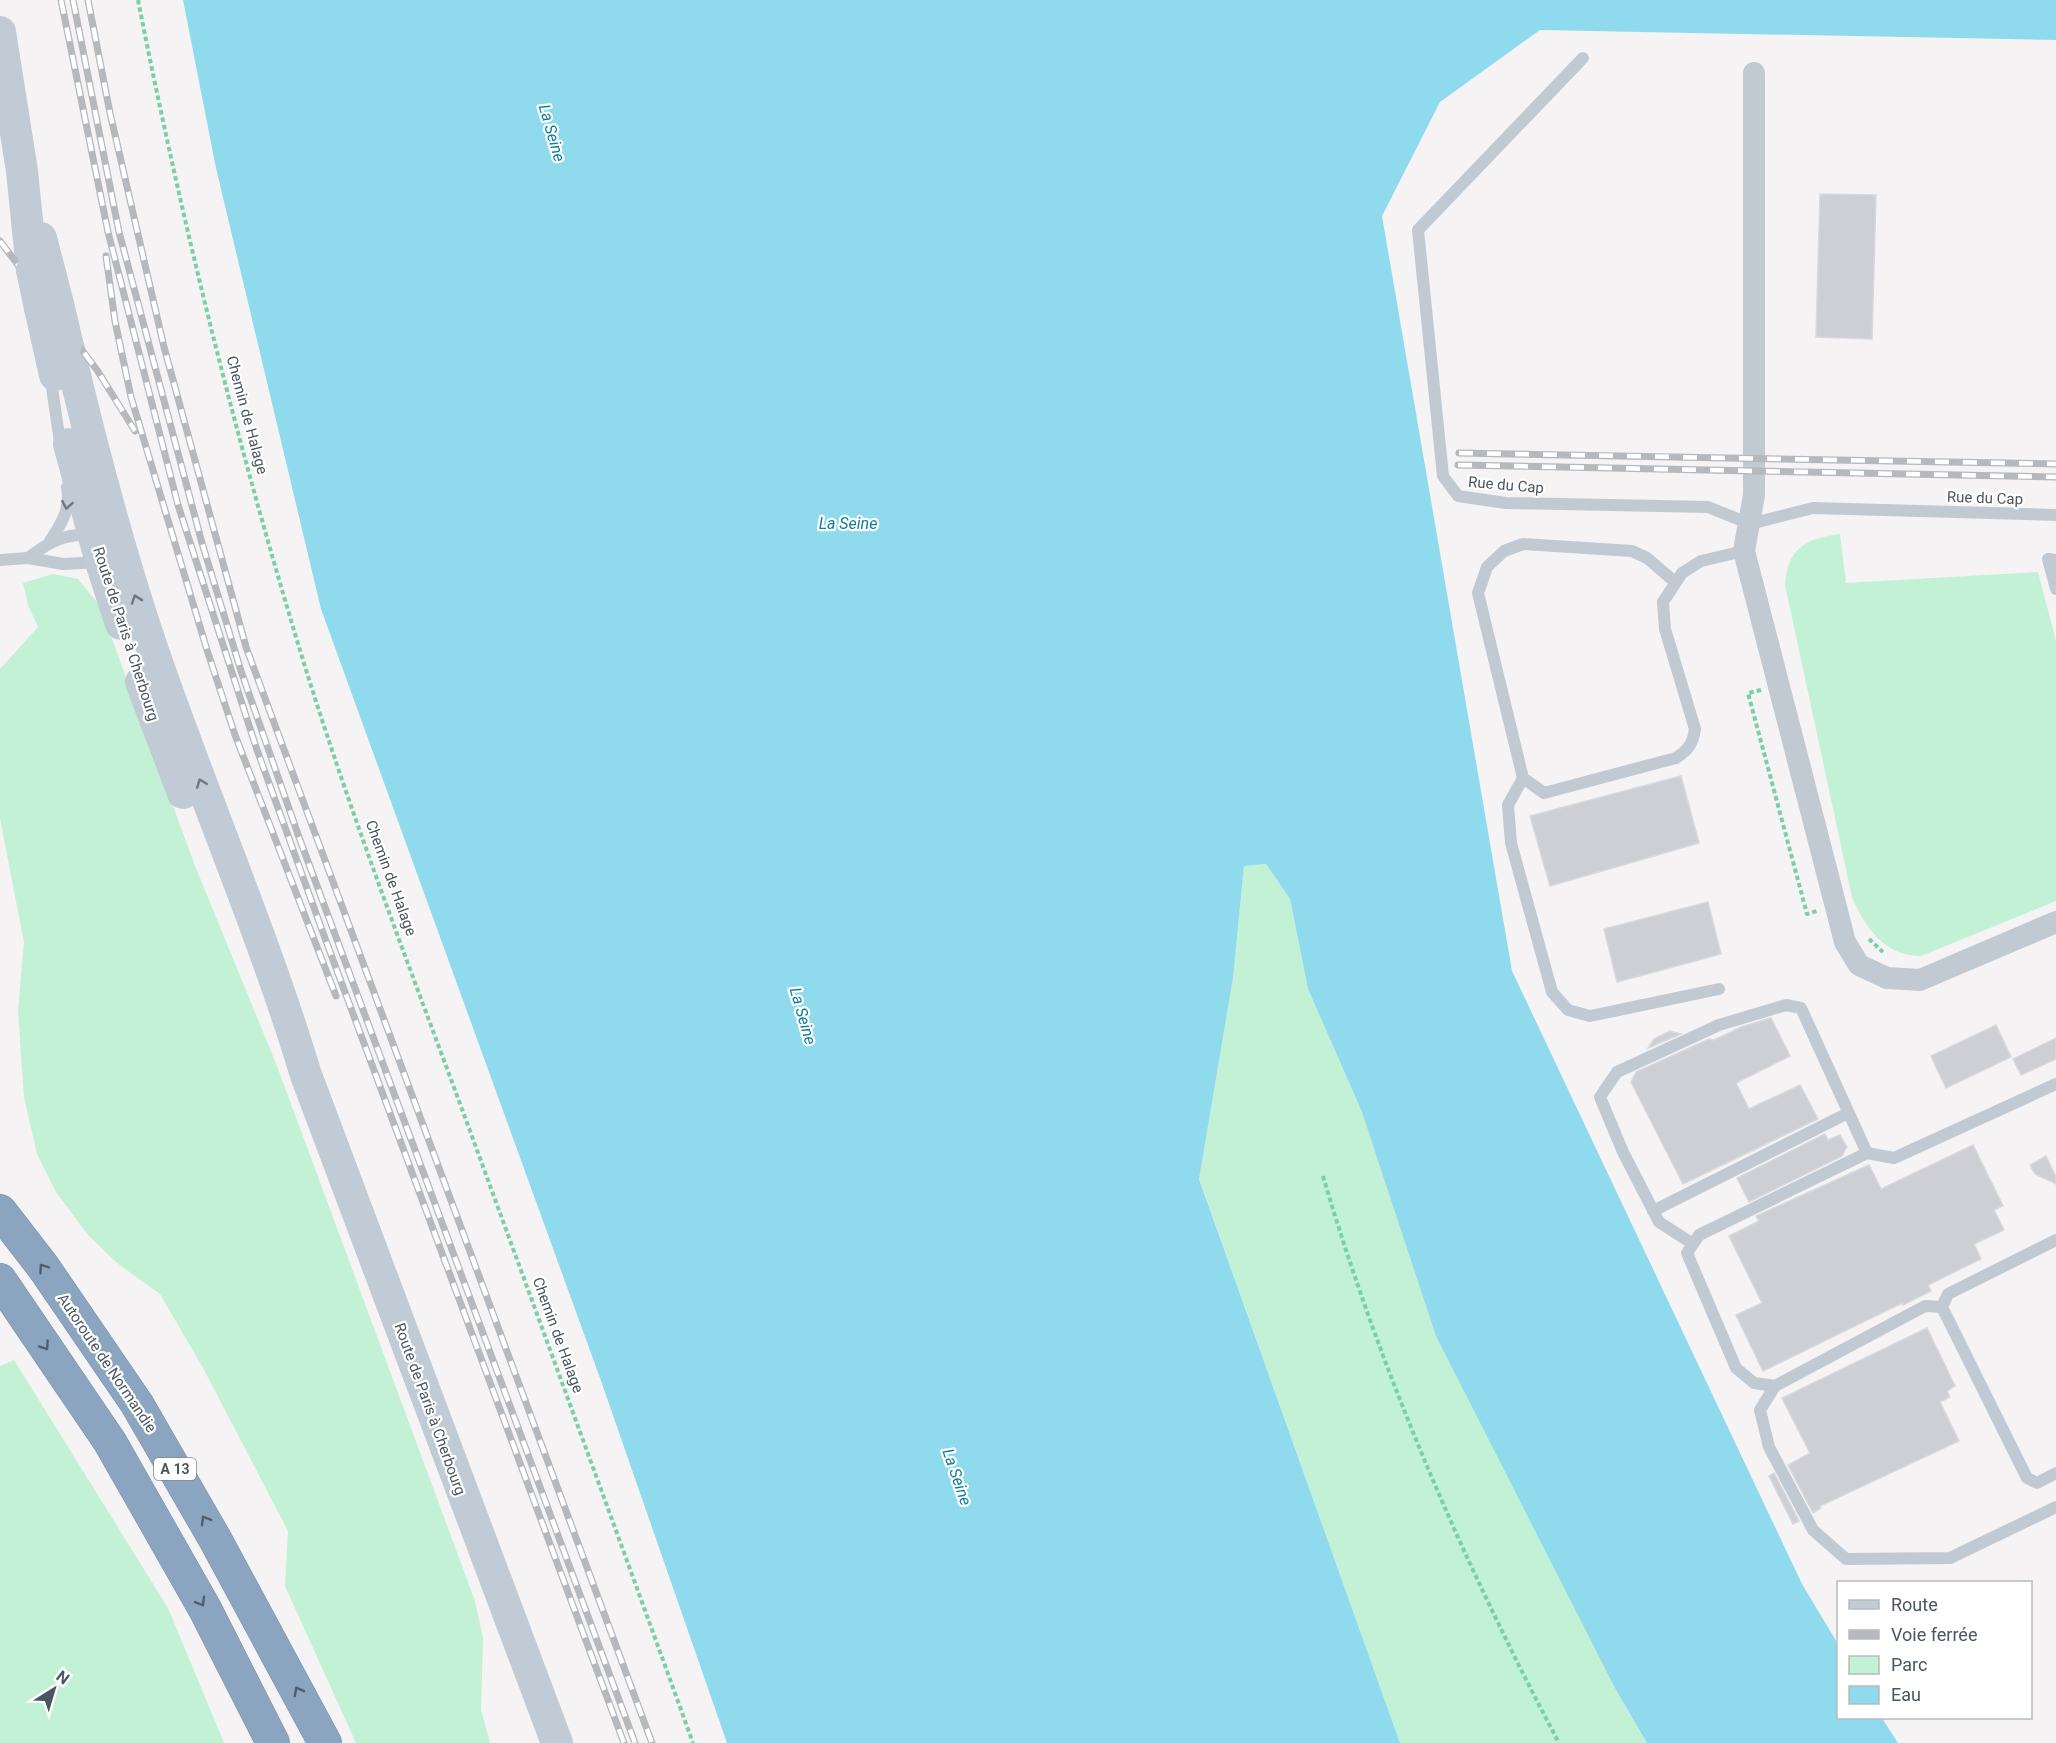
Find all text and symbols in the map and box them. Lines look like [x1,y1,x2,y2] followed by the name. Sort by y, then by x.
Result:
[535,102,569,164] water label: La Seine
[223,354,271,476] street label: Chemin de Halage
[1467,473,1545,497] street label: Rue du Cap
[1947,488,2023,508] street label: Rue du Cap
[61,500,73,509] one-way arrow
[819,514,877,533] water label: La Seine
[89,545,163,723] street label: Route de Paris à Cherbourg
[130,594,143,605] one-way arrow
[196,778,208,789] one-way arrow
[362,818,420,938] street label: Chemin de Halage
[786,985,820,1047] water label: La Seine
[39,1263,50,1274] one-way arrow
[529,1275,587,1395] street label: Chemin de Halage
[54,1290,160,1436] street label: Autoroute de Normandie
[390,1320,470,1498] street label: Route de Paris à Cherbourg
[38,1339,49,1350] one-way arrow
[938,1446,976,1508] water label: La Seine
[154,1458,196,1480] road number: A 13
[200,1516,212,1526] one-way arrow
[1837,1581,2032,1719] legend
[1891,1594,1938,1615] text: Route
[194,1596,205,1606] one-way arrow
[1891,1624,1977,1645] text: Voie ferrée
[1891,1654,1927,1675] text: Parc
[24,1659,84,1719] north arrow
[52,1666,73,1688] text: N
[1891,1684,1921,1705] text: Eau
[294,1687,305,1698] one-way arrow

